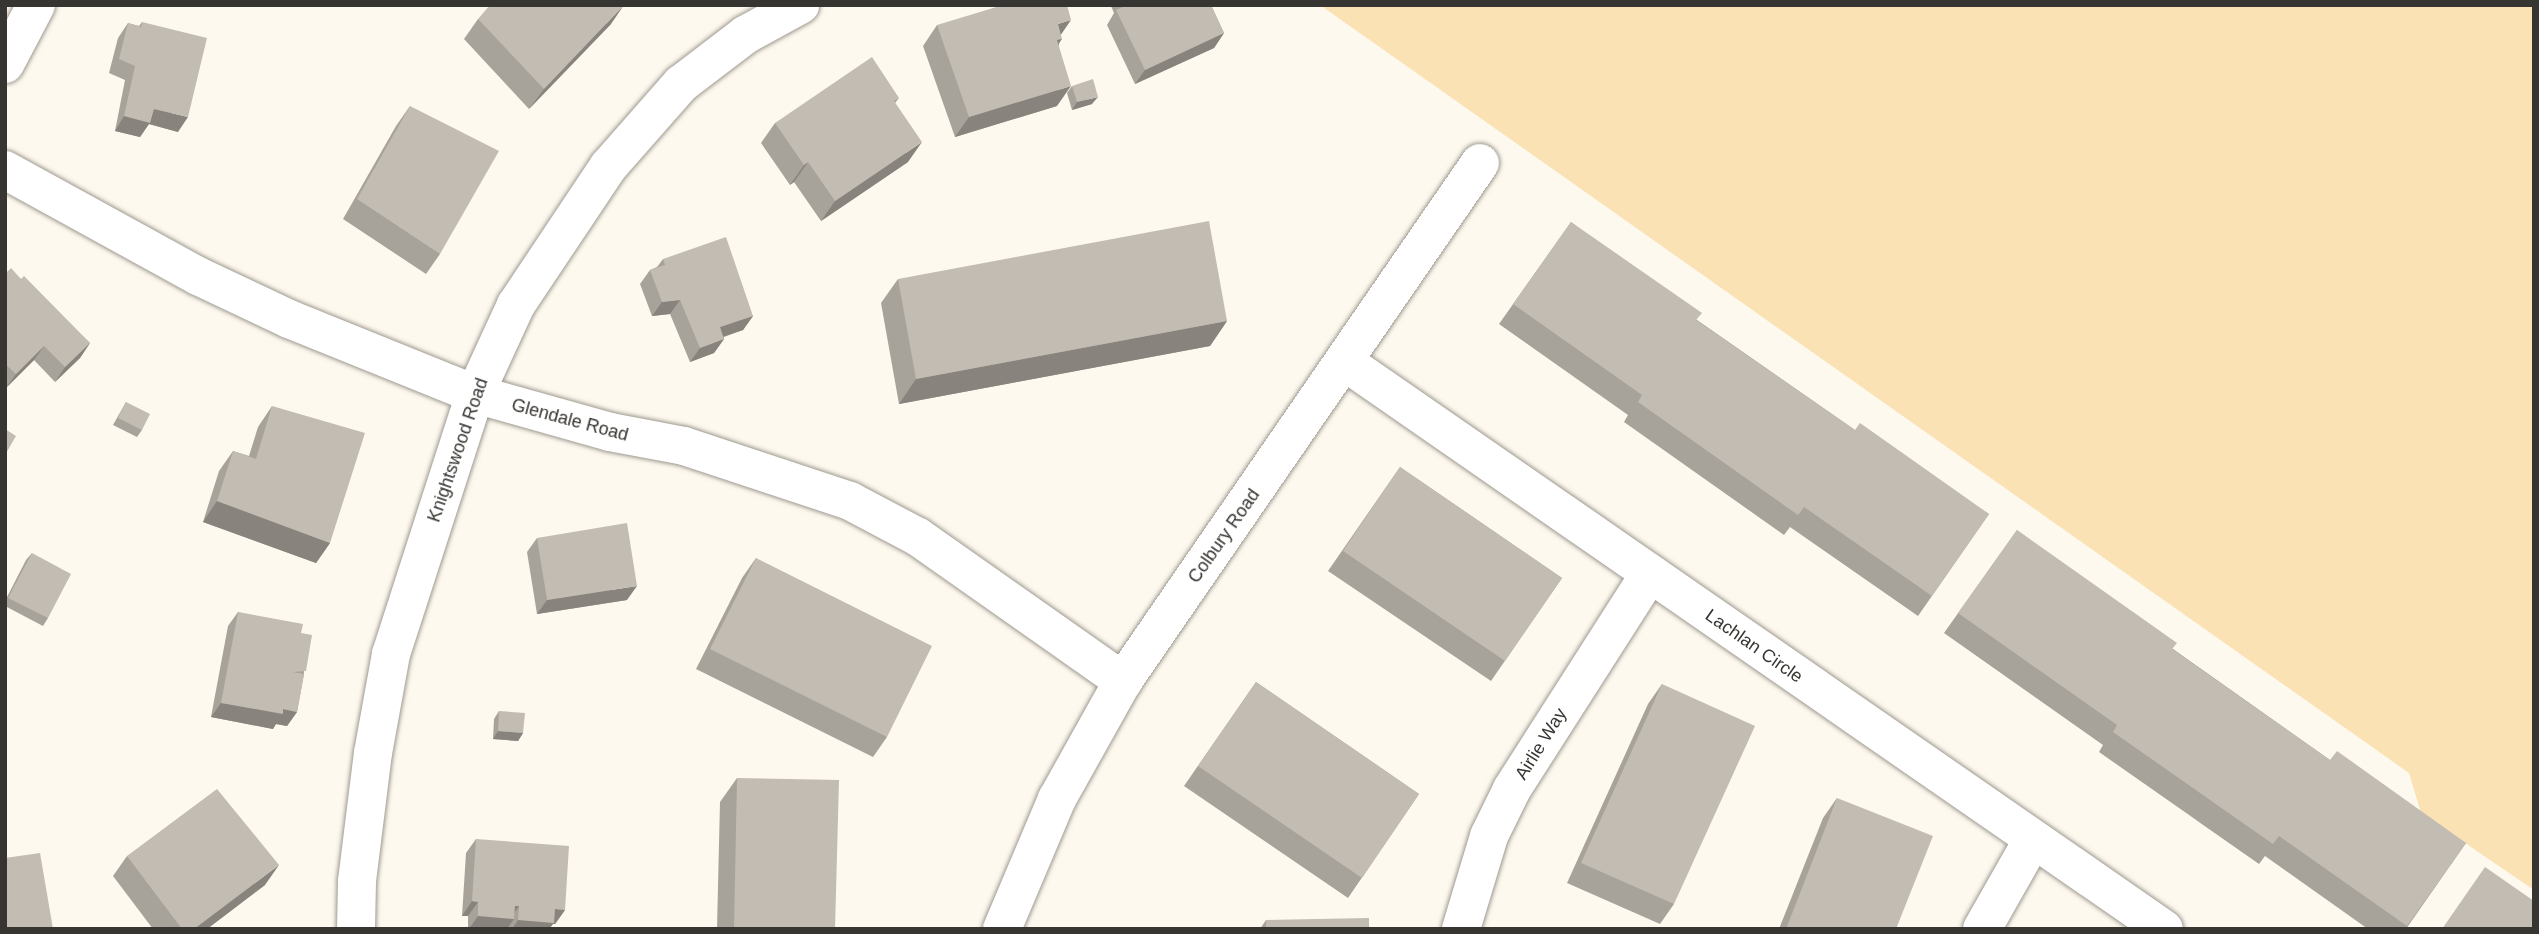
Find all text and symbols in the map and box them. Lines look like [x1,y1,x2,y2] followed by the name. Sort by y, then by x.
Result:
[423,375,493,525] street label: Knightswood Road
[509,394,631,446] street label: Glendale Road
[1184,485,1264,587] street label: Colbury Road
[1701,604,1807,688] street label: Lachlan Circle
[1511,704,1571,784] street label: Airlie Way

